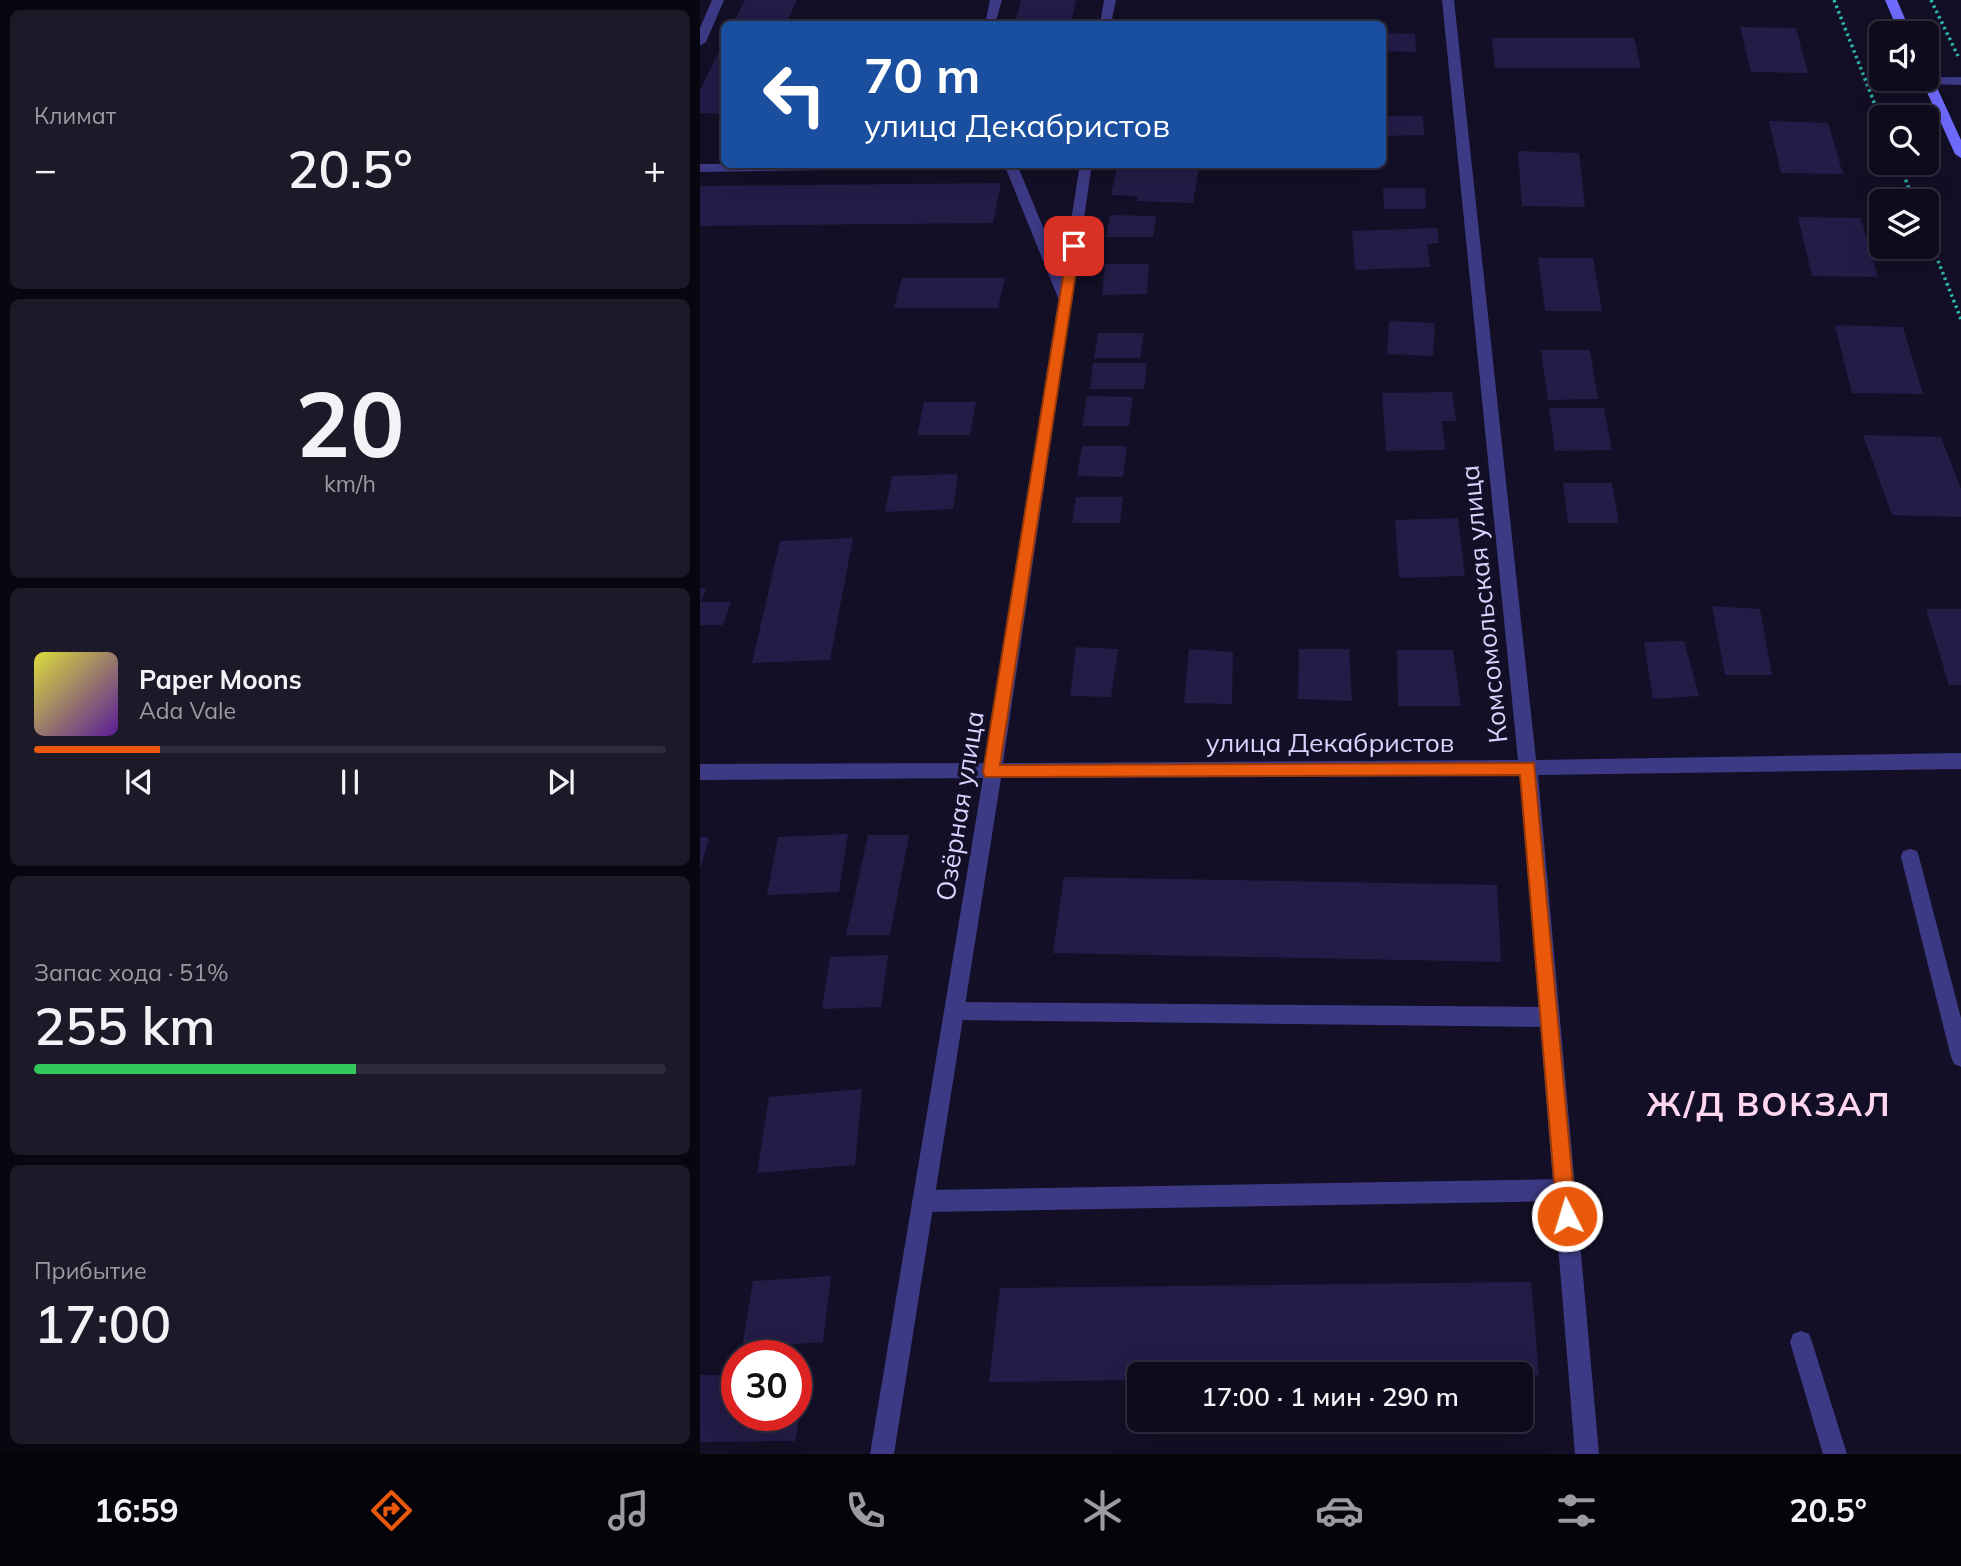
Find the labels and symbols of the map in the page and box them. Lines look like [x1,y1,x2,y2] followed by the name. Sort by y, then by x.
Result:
[1044,216,1104,276] pin
[1452,463,1515,745] street label: Комсомольская улица
[928,709,991,903] street label: Озёрная улица
[1206,726,1454,759] street label: улица Декабристов
[1646,1083,1892,1124] district label: Ж/Д ВОКЗАЛ
[1530,1179,1604,1253] position arrow
[721,1340,812,1431] speed limit sign: 30

